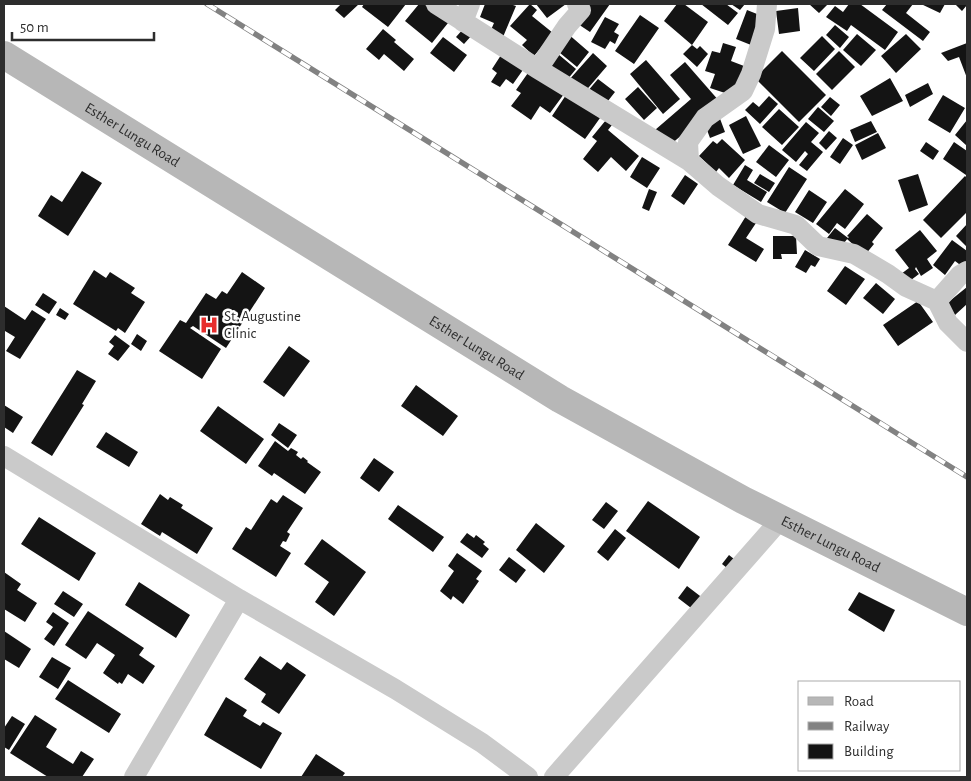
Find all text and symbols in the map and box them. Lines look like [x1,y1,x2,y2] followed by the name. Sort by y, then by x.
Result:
[12,10,155,42] scale bar
[20,20,49,35] text: 50 m
[82,100,183,169] street label: Esther Lungu Road
[224,309,301,341] place label: St. Augustine Clinic
[427,313,527,383] street label: Esther Lungu Road
[198,314,220,336] hospital icon: St. Augustine Clinic
[779,513,883,575] street label: Esther Lungu Road
[798,681,961,771] legend
[844,694,874,709] text: Road
[844,719,890,734] text: Railway
[844,744,894,759] text: Building

